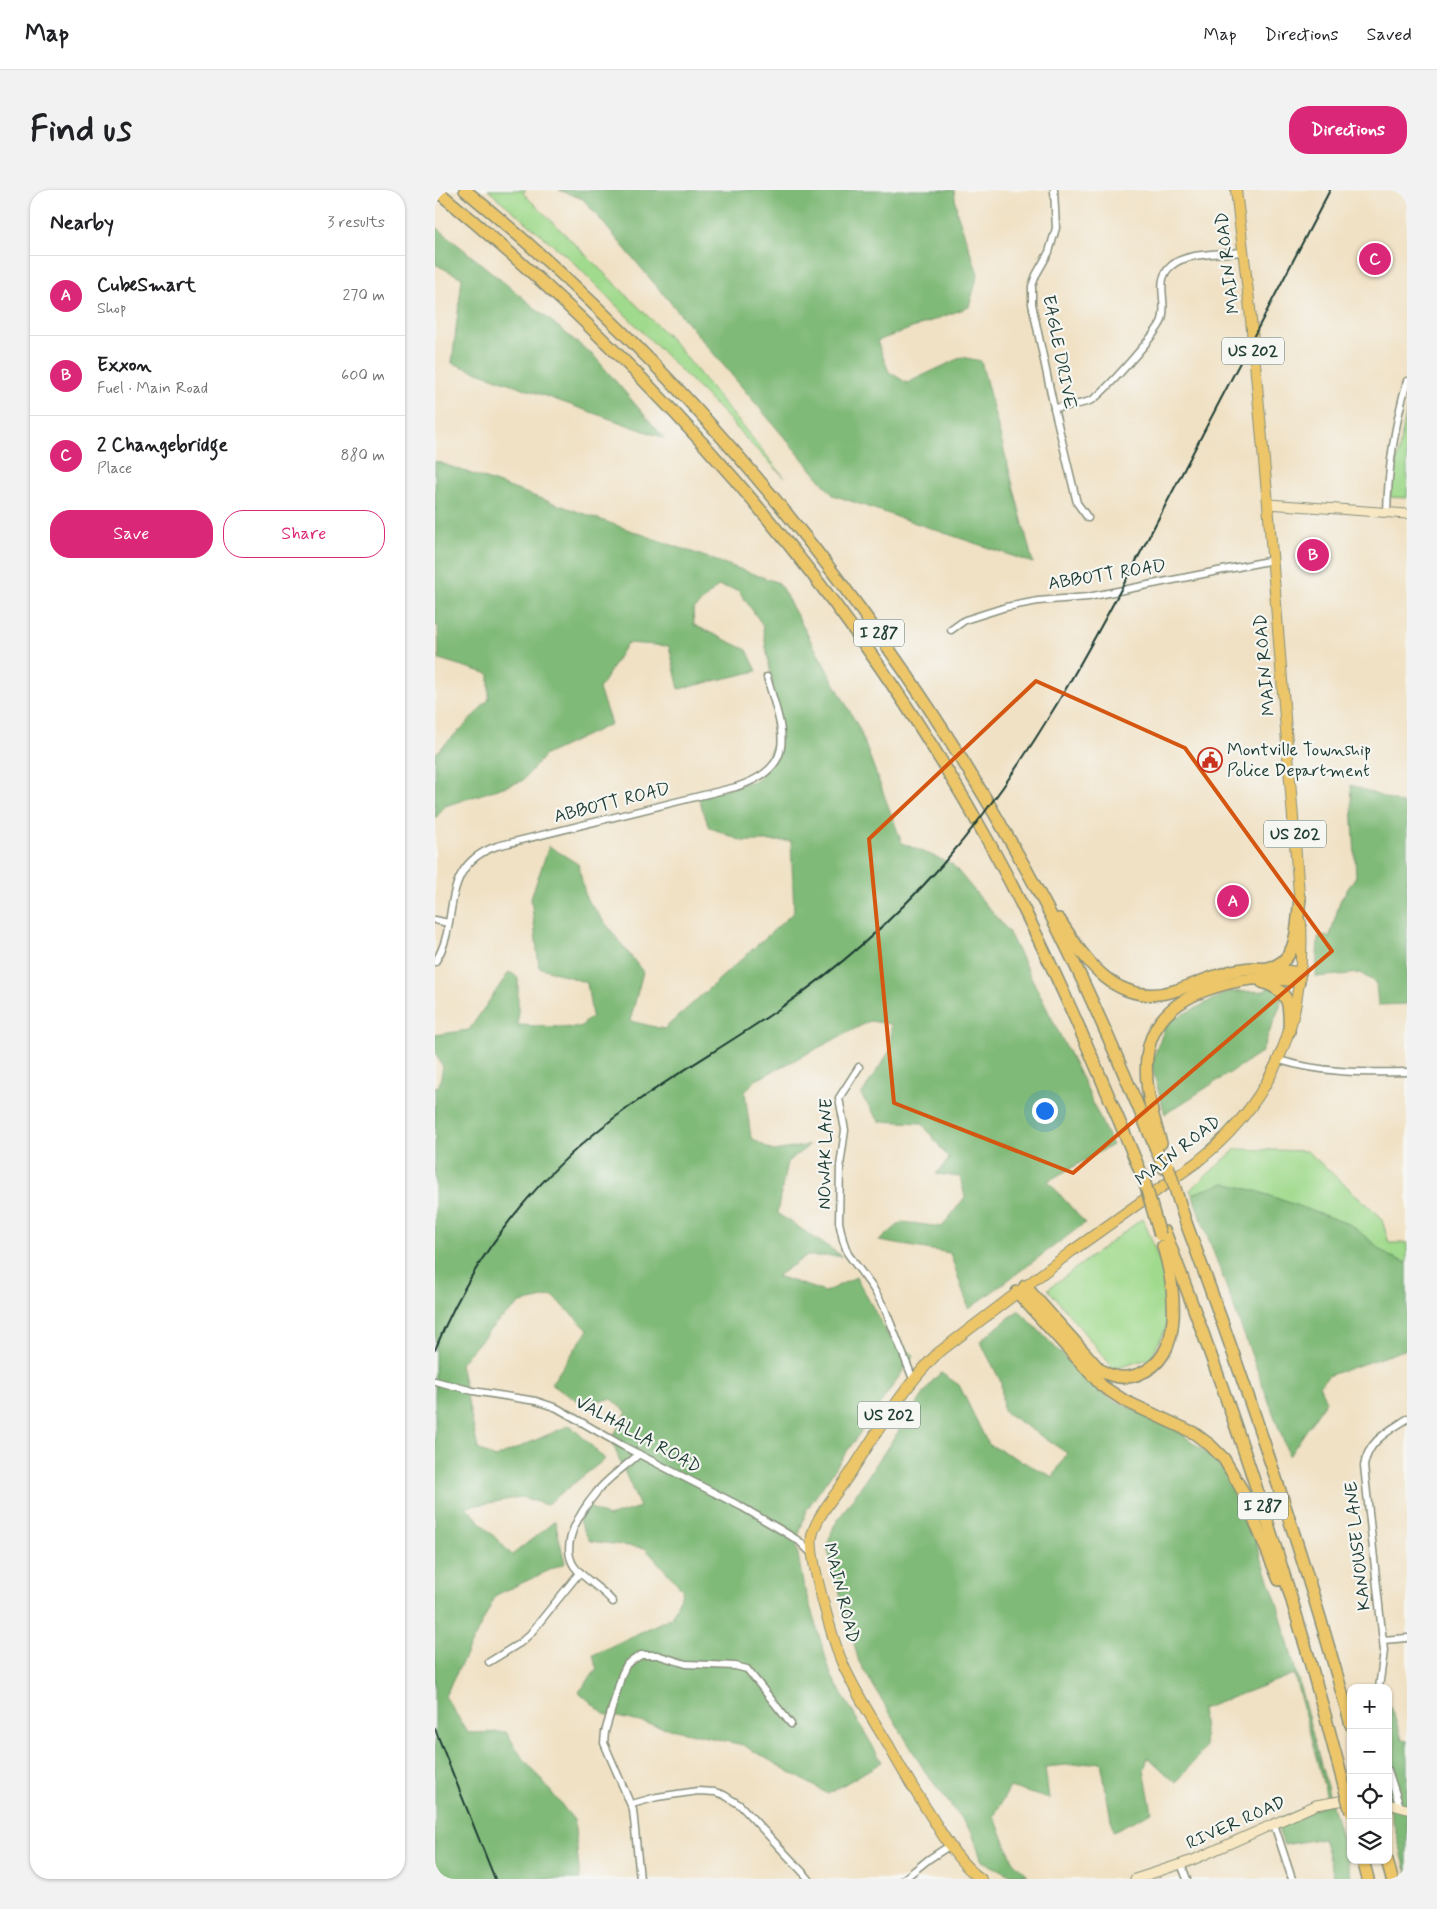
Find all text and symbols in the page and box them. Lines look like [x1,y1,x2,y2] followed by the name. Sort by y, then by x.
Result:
[25,19,69,50] text: Map
[1204,23,1237,47] text: Map
[1265,23,1339,47] text: Directions
[1367,23,1412,47] text: Saved
[1289,106,1407,154] button: Directions
[30,107,132,153] text: Find us
[50,209,114,237] text: Nearby
[1210,211,1246,315] street label: MAIN ROAD
[327,212,385,233] text: 3 results
[1359,240,1391,278] pin: C
[97,273,196,298] text: CubeSmart
[61,285,71,306] text: A
[342,285,385,306] text: 270 m
[1036,293,1082,411] street label: EAGLE DRIVE
[97,298,126,319] text: Shop
[1222,338,1284,365] road number: US 202
[97,353,151,378] text: Exxon
[61,365,71,386] text: B
[341,365,385,386] text: 600 m
[97,378,208,399] text: Fuel · Main Road
[97,433,228,458] text: 2 Changebridge
[60,445,72,466] text: C
[341,445,385,466] text: 880 m
[97,458,132,479] text: Place
[50,510,213,558] button: Save
[223,510,385,558] button: Share
[1297,536,1329,574] pin: B
[1046,554,1168,596] street label: ABBOTT ROAD
[1249,613,1281,717] street label: MAIN ROAD
[854,619,904,646] road number: I 287
[1227,738,1371,783] place label: Montville Township Police Department
[1197,747,1223,773] public building icon: Montville Township Police Department
[551,777,673,829] street label: ABBOTT ROAD
[1264,820,1326,848] road number: US 202
[1217,882,1249,920] pin: A
[813,1098,839,1210] street label: NOWAK LANE
[1032,1098,1058,1124] your location
[1130,1110,1226,1192] street label: MAIN ROAD
[571,1391,705,1479] street label: VALHALLA ROAD
[858,1402,920,1428] road number: US 202
[1339,1480,1377,1612] street label: KANOUSE LANE
[1238,1492,1288,1520] road number: I 287
[817,1540,865,1646] street label: MAIN ROAD
[1347,1684,1392,1864] map controls
[1347,1684,1392,1729] button: +
[1347,1729,1392,1774] button: −
[1347,1774,1392,1819] button: locate
[1182,1790,1290,1856] street label: RIVER ROAD
[1347,1819,1392,1864] button: layers

